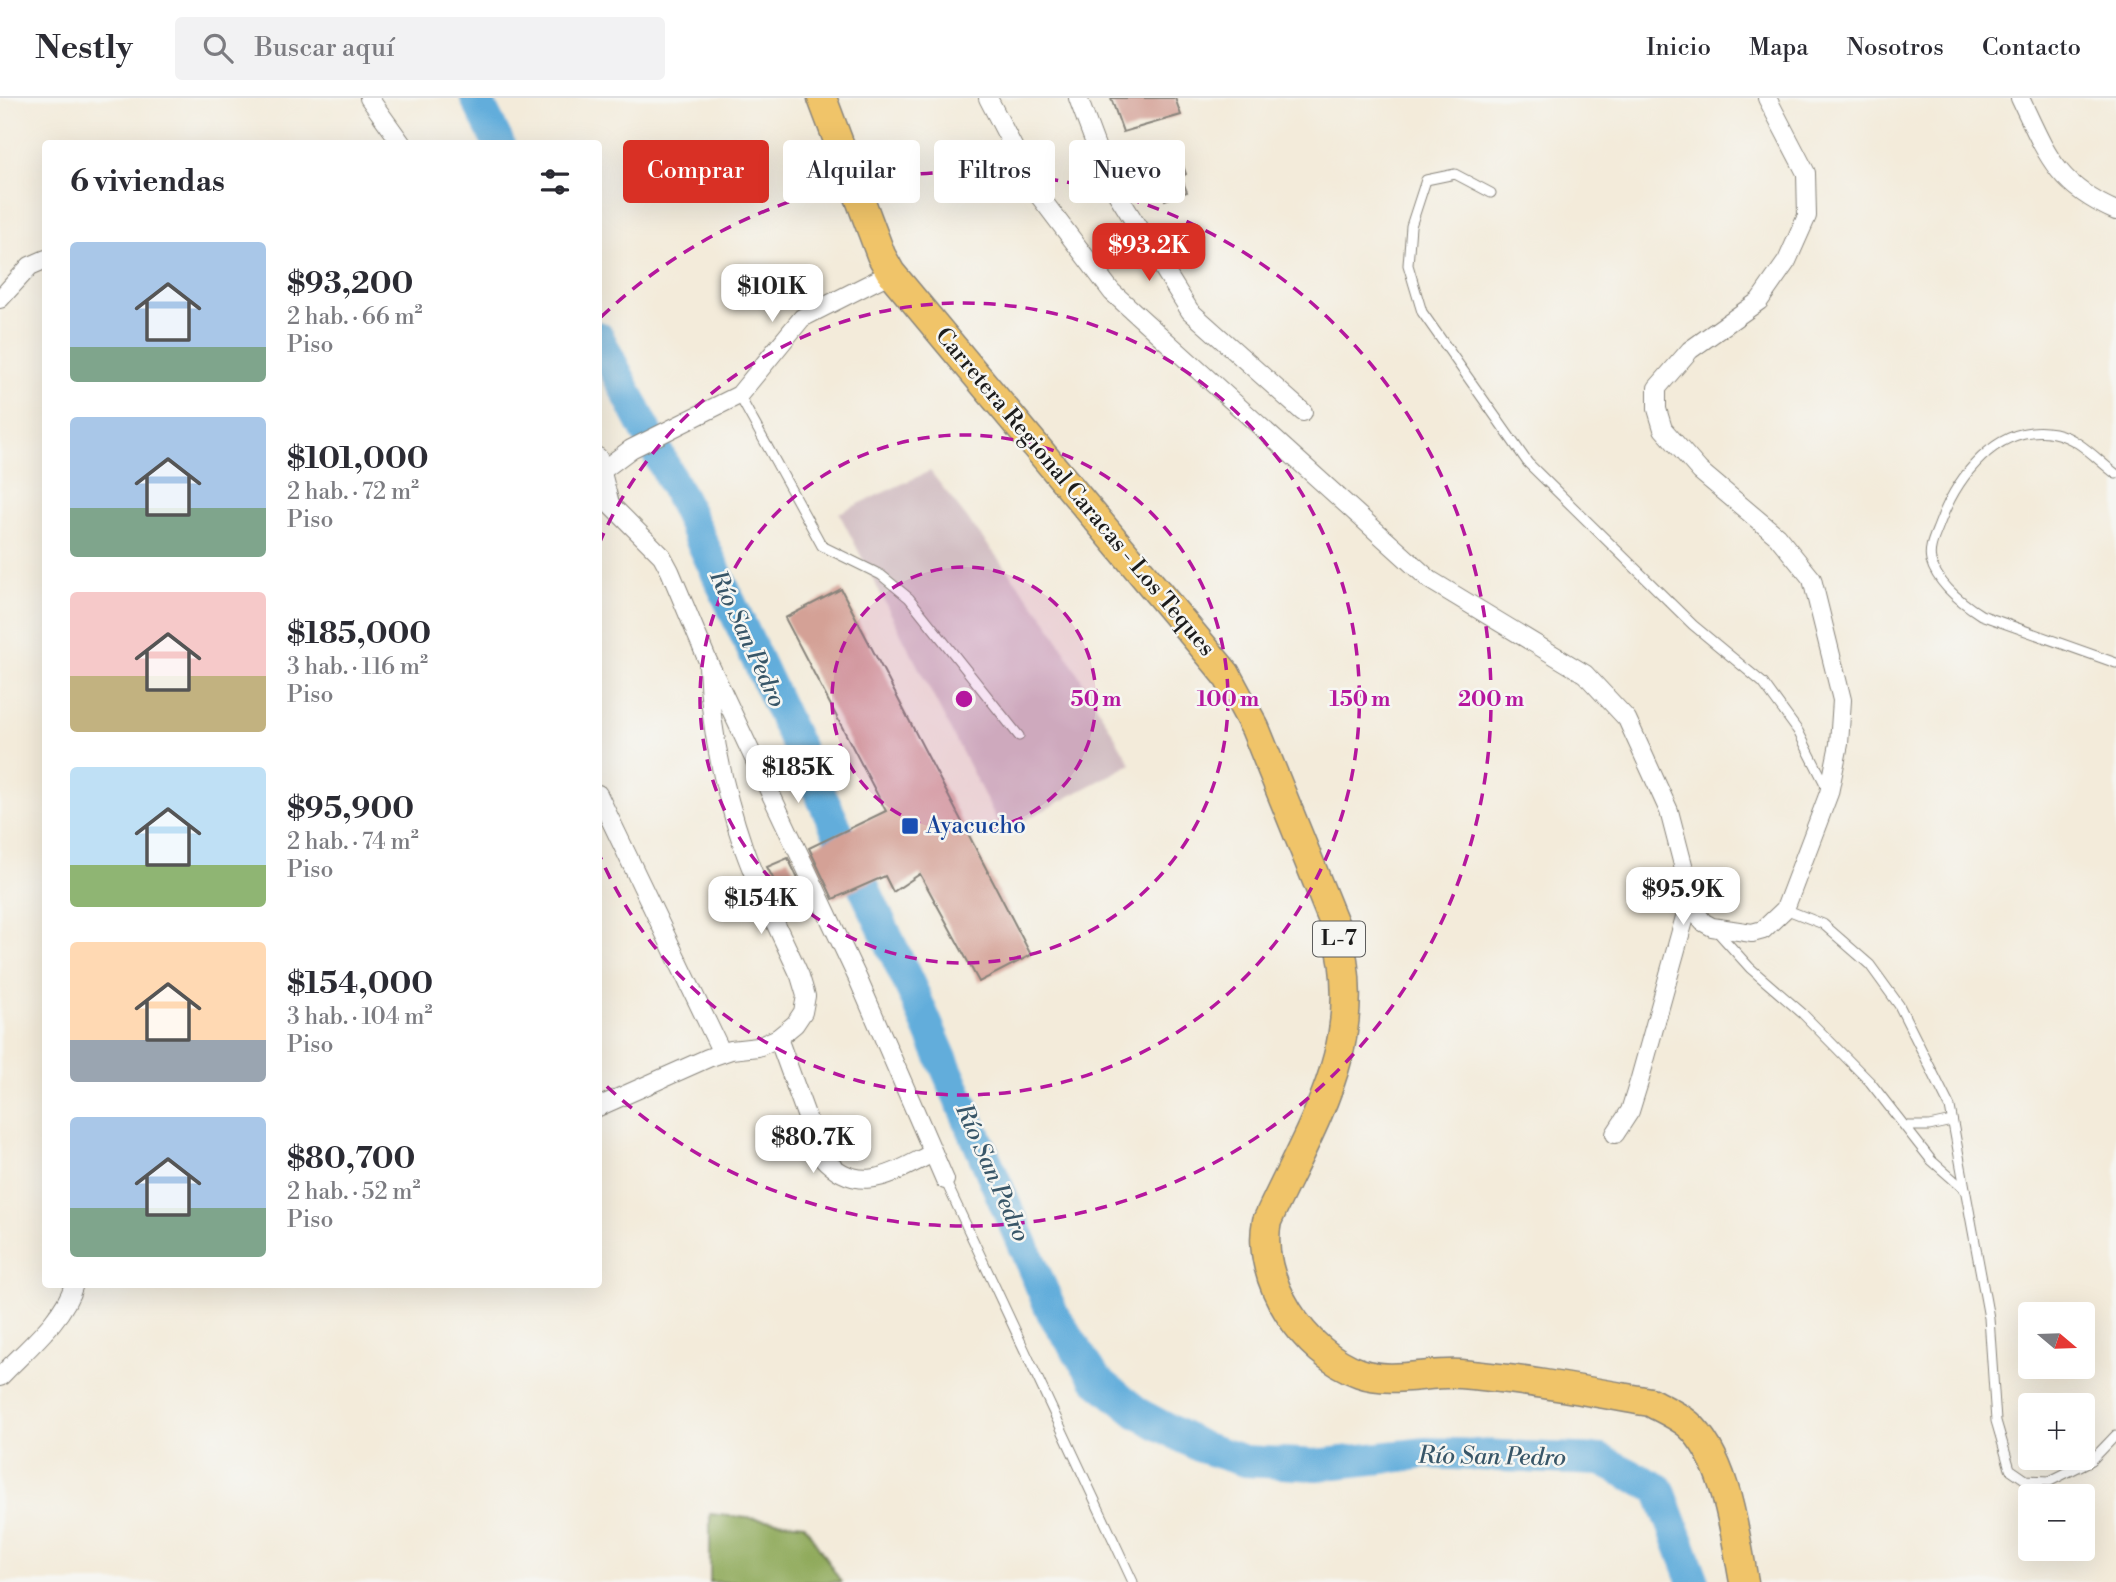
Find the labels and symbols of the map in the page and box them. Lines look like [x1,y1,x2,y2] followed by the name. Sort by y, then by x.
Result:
[1092,223,1206,283] pin: $93.2K
[723,264,821,324] pin: $101K
[929,322,1221,662] street label: Carretera Regional Caracas - Los Teques
[702,565,792,712] water label: Río San Pedro
[952,687,976,711] centre of rings
[1071,687,1121,713] text: 50 m
[1197,687,1259,713] text: 100 m
[1330,687,1390,713] text: 150 m
[1458,687,1524,713] text: 200 m
[749,746,847,805] pin: $185K
[925,812,1026,840] place label: Ayacucho
[900,816,920,836] marker: Ayacucho
[1626,868,1740,927] pin: $95.9K
[712,876,810,936] pin: $154K
[1313,922,1365,956] road number: L-7
[948,1098,1036,1247] water label: Río San Pedro
[756,1116,870,1175] pin: $80.7K
[2018,1302,2095,1379] north arrow
[1417,1441,1566,1473] water label: Río San Pedro

